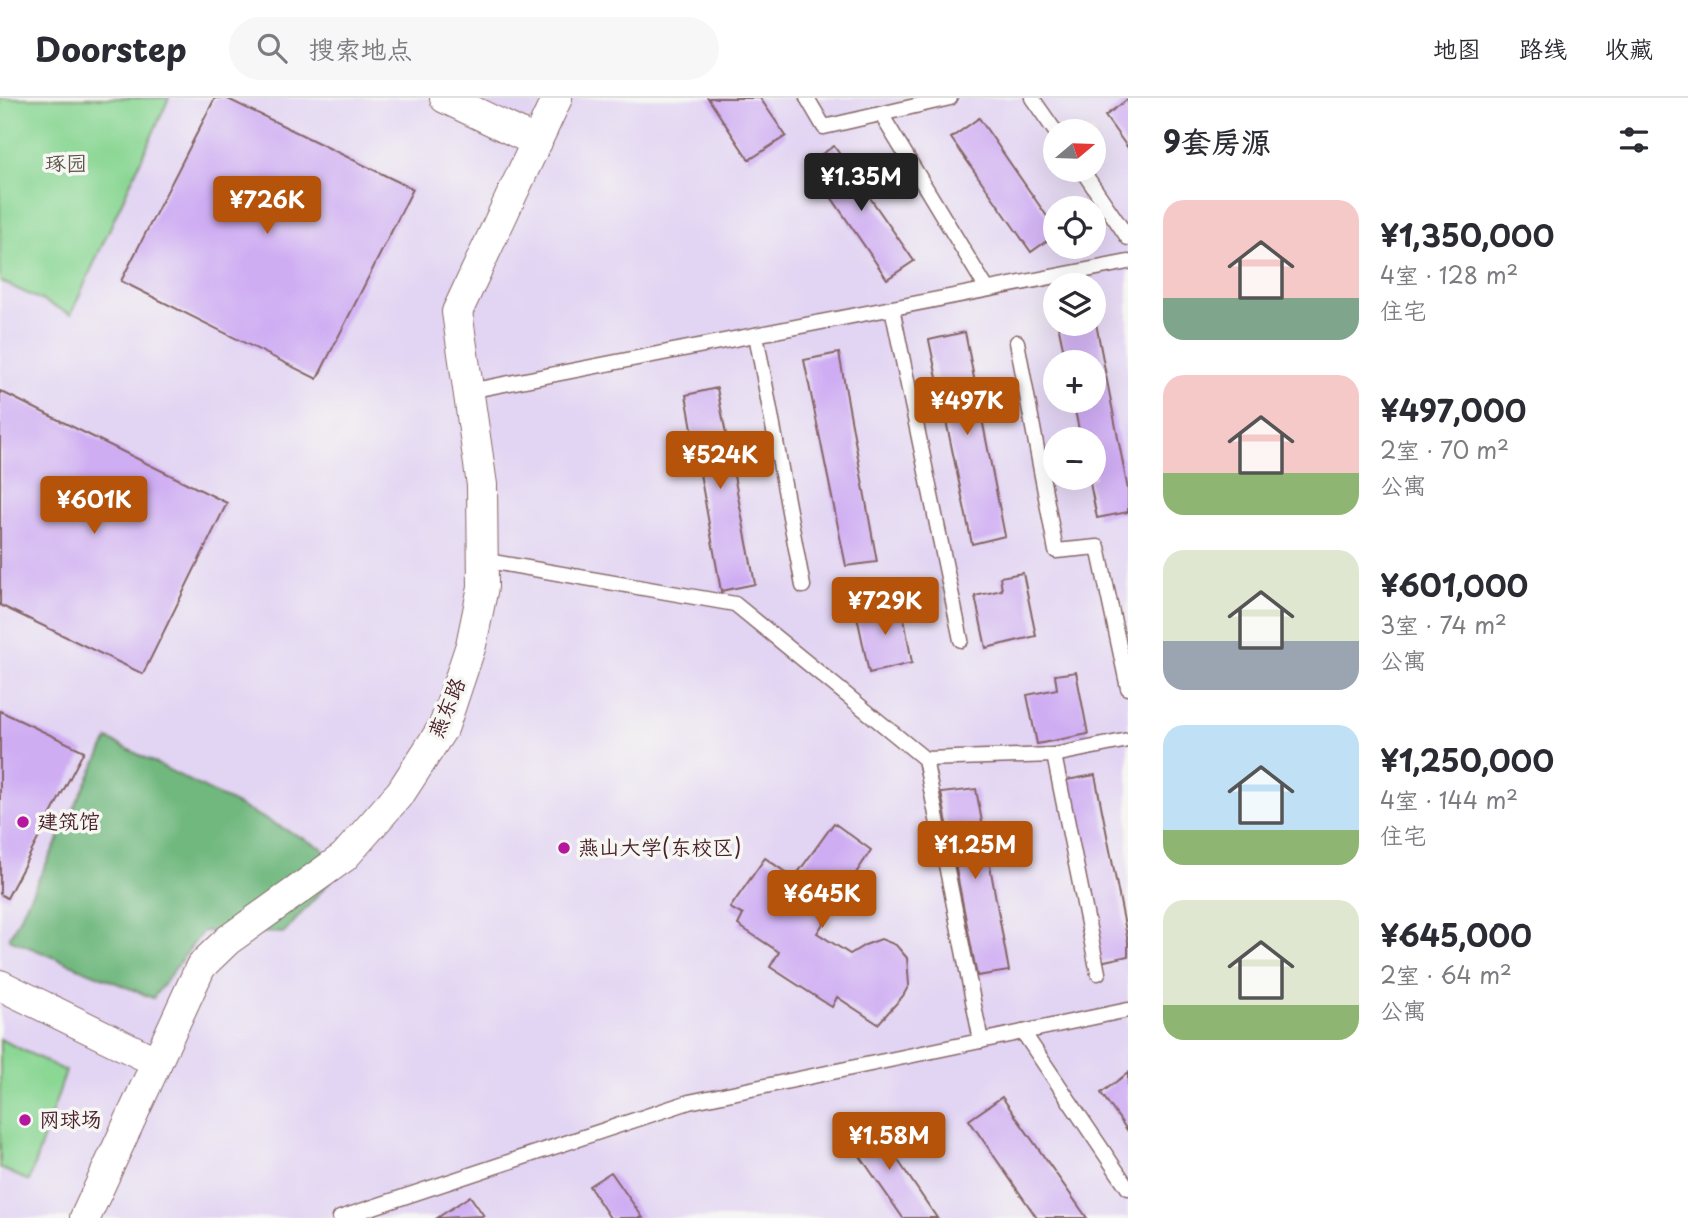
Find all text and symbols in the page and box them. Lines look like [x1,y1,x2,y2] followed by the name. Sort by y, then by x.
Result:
[229,17,719,80] search box
[35,23,187,73] text: Doorstep
[253,29,291,67] icon: search
[309,29,413,68] text: 搜索地点
[1433,30,1481,66] text: 地图
[1519,30,1567,66] text: 路线
[1605,30,1653,66] text: 收藏
[1163,118,1271,163] text: 9套房源
[1043,119,1106,182] north arrow
[1043,119,1106,490] map controls
[1615,121,1653,159] icon: filters
[45,146,87,178] park label: 琢园
[804,153,918,213] pin: ¥1.35M
[820,158,902,193] text: ¥1.35M
[218,176,316,236] pin: ¥726K
[229,181,305,216] text: ¥726K
[1043,196,1106,259] button: locate
[1380,212,1554,257] text: ¥1,350,000
[1219,228,1303,312] icon: home
[1380,257,1518,292] text: 4室 · 128 m²
[1043,273,1106,336] button: layers
[1380,292,1426,327] text: 住宅
[1043,350,1106,413] button: +
[918,378,1016,437] pin: ¥497K
[930,382,1004,417] text: ¥497K
[1380,387,1526,432] text: ¥497,000
[1219,403,1303,487] icon: home
[1043,427,1106,490] button: −
[671,432,769,491] pin: ¥524K
[1380,432,1509,467] text: 2室 · 70 m²
[682,436,758,471] text: ¥524K
[1380,467,1426,502] text: 公寓
[45,476,143,536] pin: ¥601K
[56,481,132,516] text: ¥601K
[1380,562,1528,607] text: ¥601,000
[836,578,934,637] pin: ¥729K
[1219,578,1303,662] icon: home
[848,582,922,617] text: ¥729K
[1380,607,1507,642] text: 3室 · 74 m²
[1380,642,1426,677] text: 公寓
[418,672,472,742] street label: 燕东路
[1380,737,1554,782] text: ¥1,250,000
[1219,753,1303,837] icon: home
[1380,782,1518,817] text: 4室 · 144 m²
[37,804,100,836] place label: 建筑馆
[15,814,31,830] marker: 建筑馆
[1380,817,1426,852] text: 住宅
[918,822,1032,881] pin: ¥1.25M
[934,826,1016,861] text: ¥1.25M
[578,830,742,862] place label: 燕山大学(东校区)
[556,840,572,856] marker: 燕山大学(东校区)
[773,870,871,930] pin: ¥645K
[783,875,861,910] text: ¥645K
[1380,912,1532,957] text: ¥645,000
[1219,928,1303,1012] icon: home
[1380,957,1512,992] text: 2室 · 64 m²
[1380,992,1426,1027] text: 公寓
[39,1102,102,1134] place label: 网球场
[17,1112,33,1128] marker: 网球场
[832,1112,946,1172] pin: ¥1.58M
[848,1117,930,1152] text: ¥1.58M

